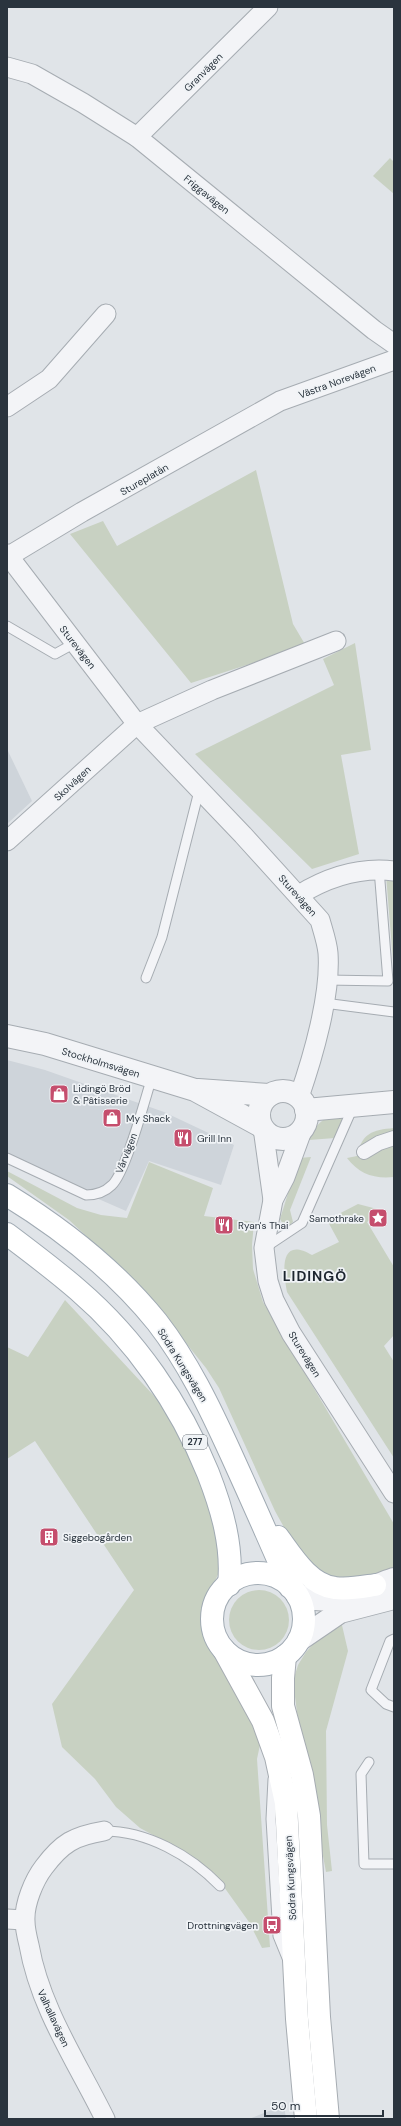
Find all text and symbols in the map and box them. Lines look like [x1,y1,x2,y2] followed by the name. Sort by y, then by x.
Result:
[181,50,226,94] street label: Granvägen
[181,172,232,217] street label: Friggavägen
[297,361,378,401] street label: Västra Norevägen
[118,460,171,498] street label: Stureplatån
[57,623,99,672] street label: Sturevägen
[51,763,94,804] street label: Skolvägen
[275,872,320,919] street label: Sturevägen
[60,1044,142,1081] street label: Stockholmsvägen
[73,1082,131,1107] place label: Lidingö Bröd & Pâtisserie
[48,1083,70,1105] shop icon: Lidingö Bröd & Pâtisserie
[101,1107,123,1129] shop icon: My Shack
[126,1112,170,1125] place label: My Shack
[172,1127,194,1149] restaurant icon: Grill Inn
[113,1131,140,1175] street label: Vårvägen
[197,1132,232,1145] place label: Grill Inn
[367,1207,389,1229] place icon: Samothrake
[309,1212,364,1225] place label: Samothrake
[213,1214,235,1236] restaurant icon: Ryan's Thai
[238,1219,288,1232] place label: Ryan's Thai
[283,1267,347,1285] district label: LIDINGÖ
[155,1326,211,1405] street label: Södra Kungsvägen
[285,1329,324,1380] street label: Sturevägen
[183,1435,207,1449] road number: 277
[38,1526,60,1548] building icon: Siggebogården
[63,1531,132,1544] place label: Siggebogården
[282,1835,299,1921] street label: Södra Kungsvägen
[261,1914,283,1936] bus stop icon: Drottningvägen
[187,1919,258,1932] place label: Drottningvägen
[35,1987,73,2049] street label: Valhallavägen
[265,2092,383,2118] scale bar
[271,2098,300,2114] text: 50 m

